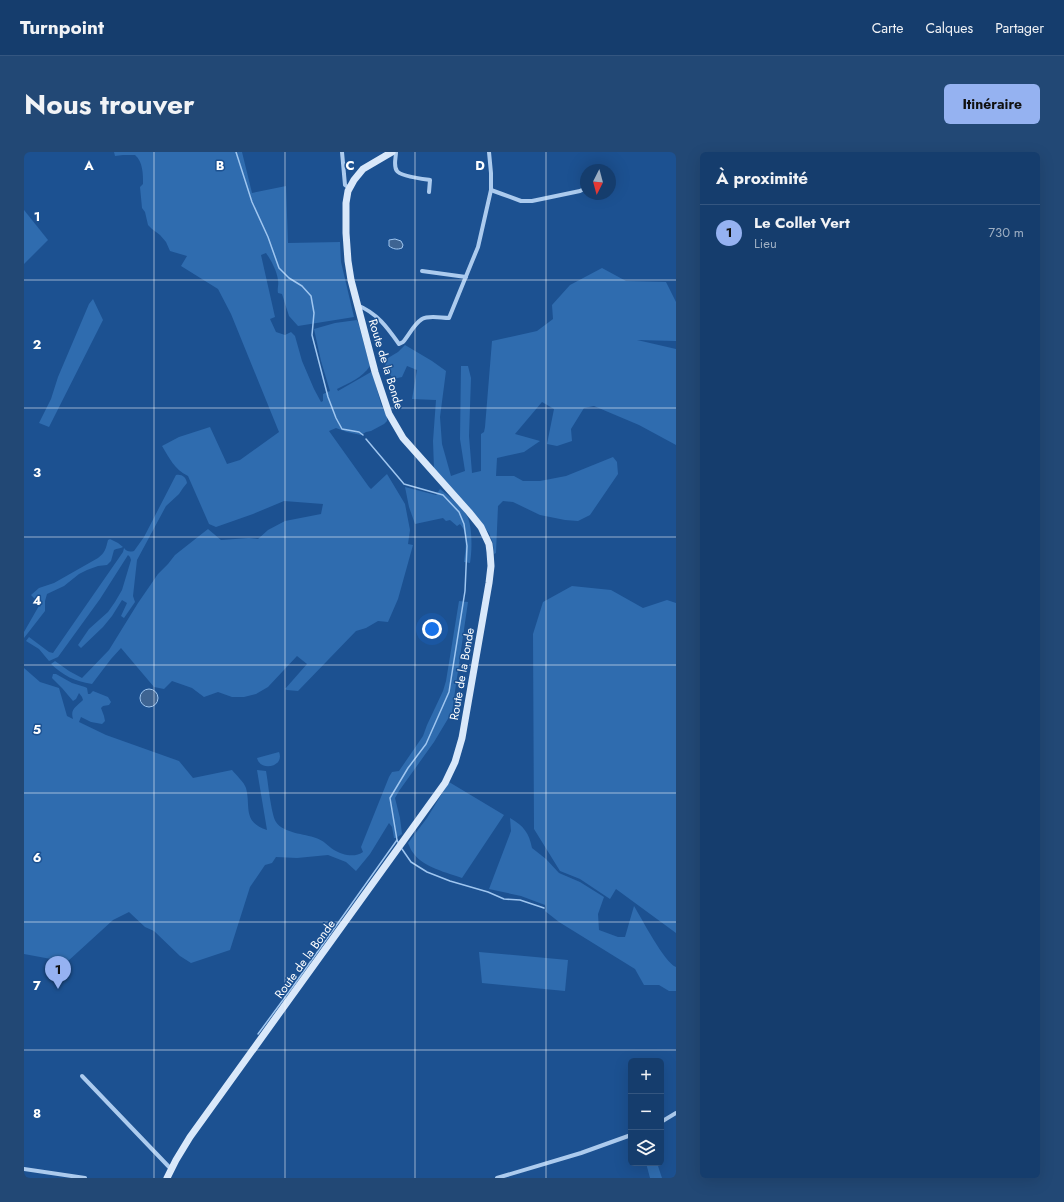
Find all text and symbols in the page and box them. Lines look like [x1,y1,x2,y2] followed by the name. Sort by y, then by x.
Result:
[20,14,104,41] text: Turnpoint
[872,18,903,38] text: Carte
[925,18,973,38] text: Calques
[995,18,1044,38] text: Partager
[24,84,195,125] text: Nous trouver
[944,84,1040,124] button: Itinéraire
[83,156,94,175] text: A
[216,156,225,175] text: B
[345,156,355,175] text: C
[475,156,485,175] text: D
[580,164,616,200] north arrow
[716,166,808,190] text: À proximité
[34,207,40,226] text: 1
[754,212,850,234] text: Le Collet Vert
[726,223,732,242] text: 1
[988,223,1024,242] text: 730 m
[754,234,777,253] text: Lieu
[364,317,408,411] street label: Route de la Bonde
[33,335,41,354] text: 2
[33,463,41,482] text: 3
[32,591,42,610] text: 4
[422,619,442,639] your location
[445,626,479,722] street label: Route de la Bonde
[33,720,41,739] text: 5
[33,848,42,867] text: 6
[270,916,340,1002] street label: Route de la Bonde
[45,956,71,989] pin: 1
[33,976,41,995] text: 7
[628,1058,664,1166] map controls
[628,1058,664,1094] button: +
[628,1094,664,1130] button: −
[33,1104,41,1123] text: 8
[628,1130,664,1166] button: layers

